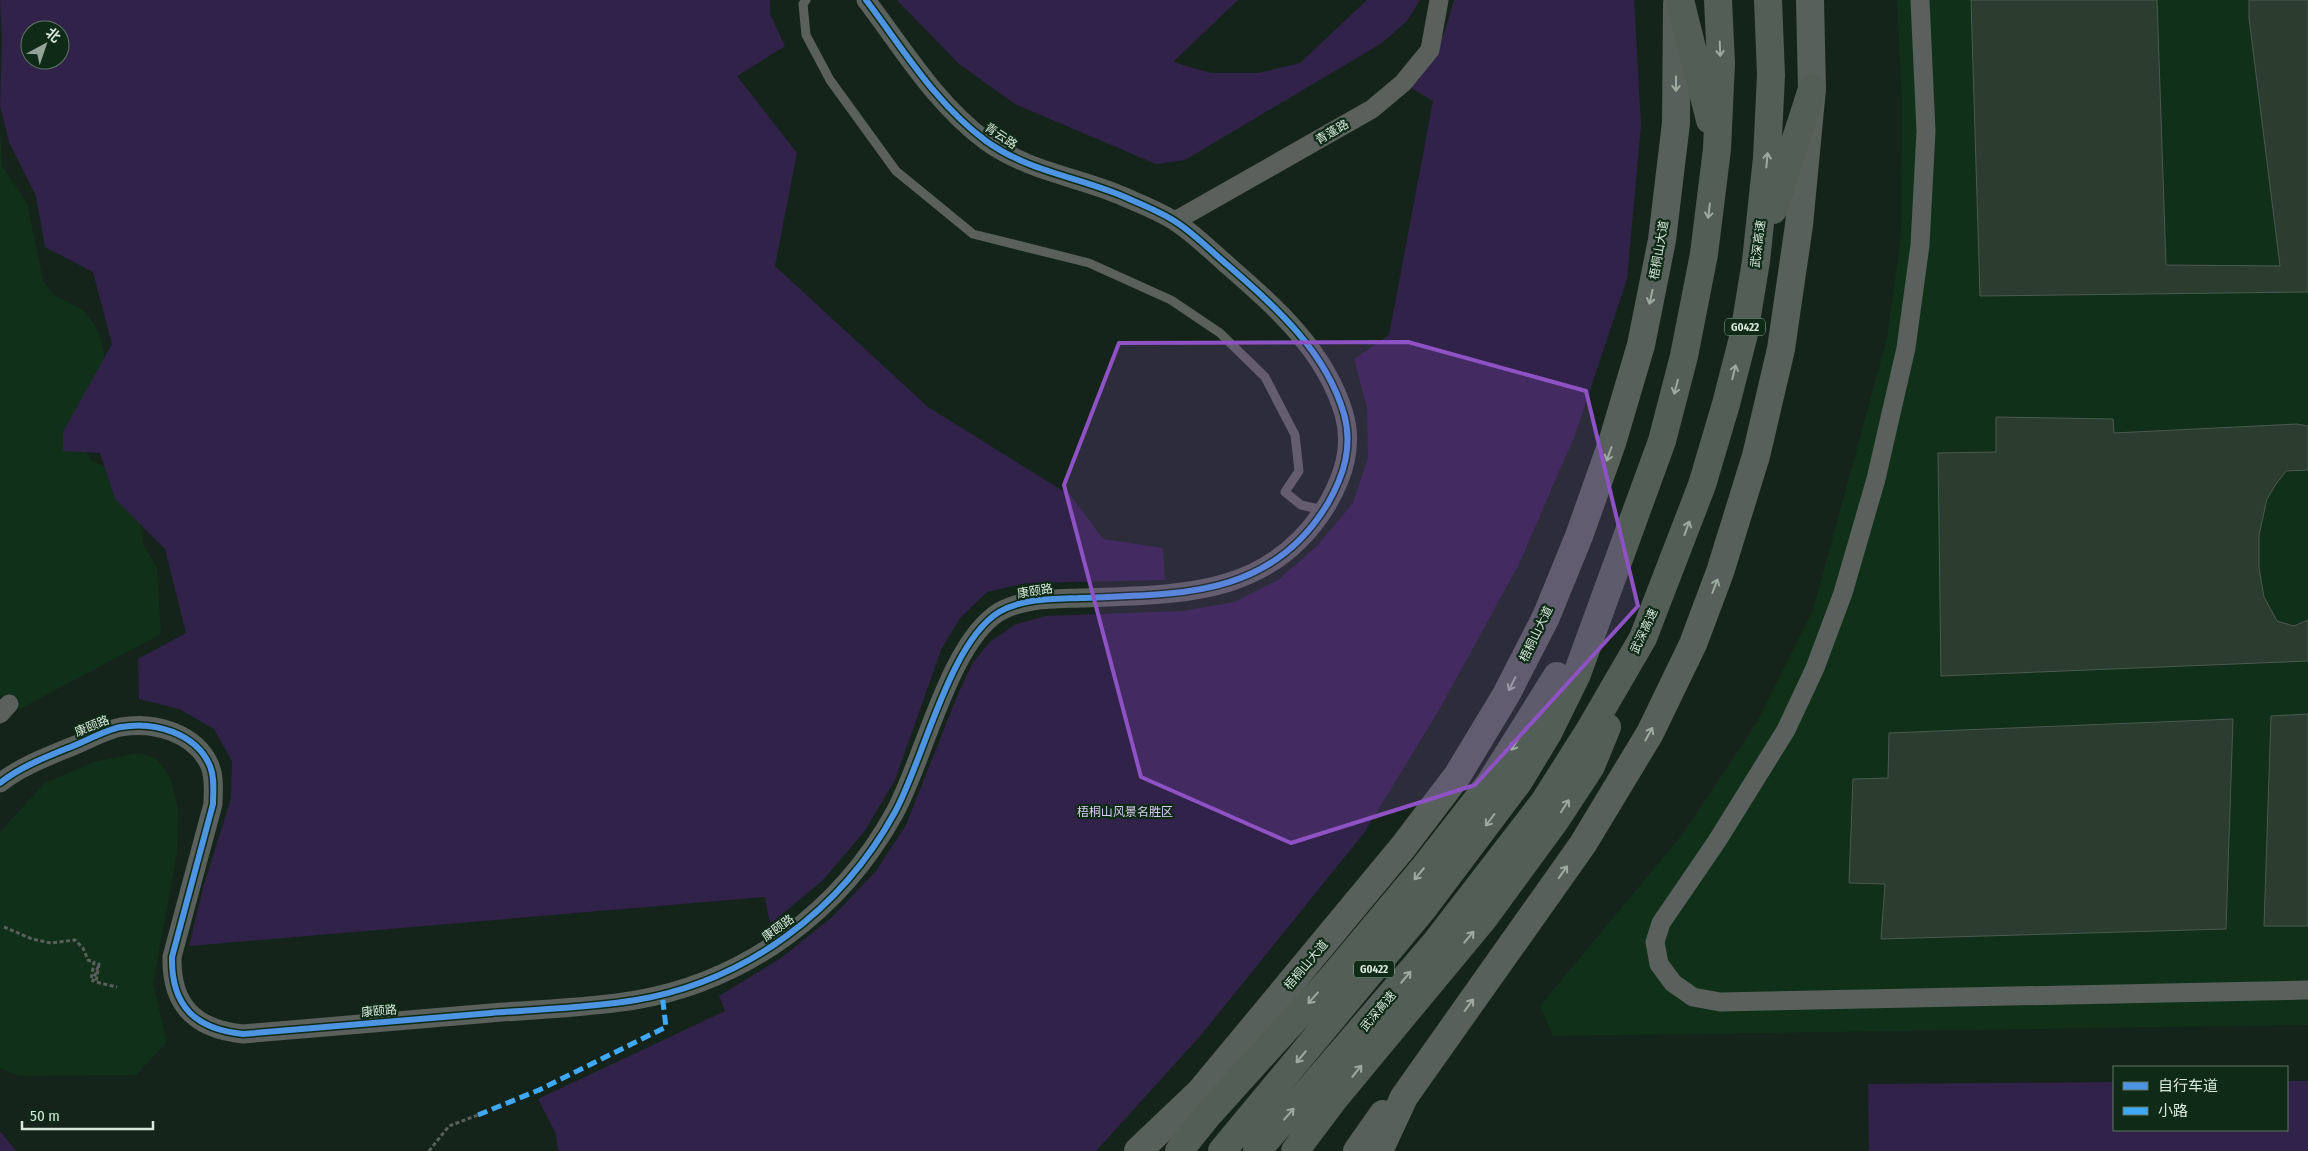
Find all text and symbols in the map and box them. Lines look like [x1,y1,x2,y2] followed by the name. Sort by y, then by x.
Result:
[20,20,70,70] north arrow
[42,24,64,46] text: 北
[1716,40,1725,56] one-way arrow
[1671,75,1681,91] one-way arrow
[1313,117,1351,147] street label: 青蓬路
[982,120,1020,152] street label: 青云路
[1762,152,1771,168] one-way arrow
[1704,202,1714,218] one-way arrow
[1647,219,1671,281] street label: 梧桐山大道
[1748,219,1768,269] street label: 武深高速
[1645,288,1655,304] one-way arrow
[1725,318,1765,336] road number: G0422
[1730,365,1739,381] one-way arrow
[1671,379,1680,395] one-way arrow
[1603,445,1613,461] one-way arrow
[1683,520,1692,536] one-way arrow
[1711,578,1720,594] one-way arrow
[1016,581,1054,601] street label: 康颐路
[1517,604,1555,664] street label: 梧桐山大道
[1628,606,1660,656] street label: 武深高速
[1507,676,1516,691] one-way arrow
[73,713,111,739] street label: 康颐路
[1645,727,1654,742] one-way arrow
[1510,737,1521,751] one-way arrow
[1560,799,1570,813] one-way arrow
[1077,805,1173,819] park label: 梧桐山风景名胜区
[1484,813,1495,826] one-way arrow
[1558,865,1568,879] one-way arrow
[1413,868,1424,881] one-way arrow
[759,912,797,944] street label: 康颐路
[1463,930,1474,943] one-way arrow
[1281,938,1331,992] street label: 梧桐山大道
[1354,961,1394,978] road number: G0422
[1400,971,1412,984] one-way arrow
[1357,988,1399,1034] street label: 武深高速
[1308,992,1319,1005] one-way arrow
[1464,998,1474,1012] one-way arrow
[360,1002,398,1020] street label: 康颐路
[1296,1050,1307,1063] one-way arrow
[1352,1065,1363,1078] one-way arrow
[2113,1066,2288,1131] legend
[2158,1077,2218,1095] text: 自行车道
[22,1098,154,1130] scale bar
[2158,1102,2188,1120] text: 小路
[30,1107,60,1125] text: 50 m
[1283,1108,1295,1121] one-way arrow

